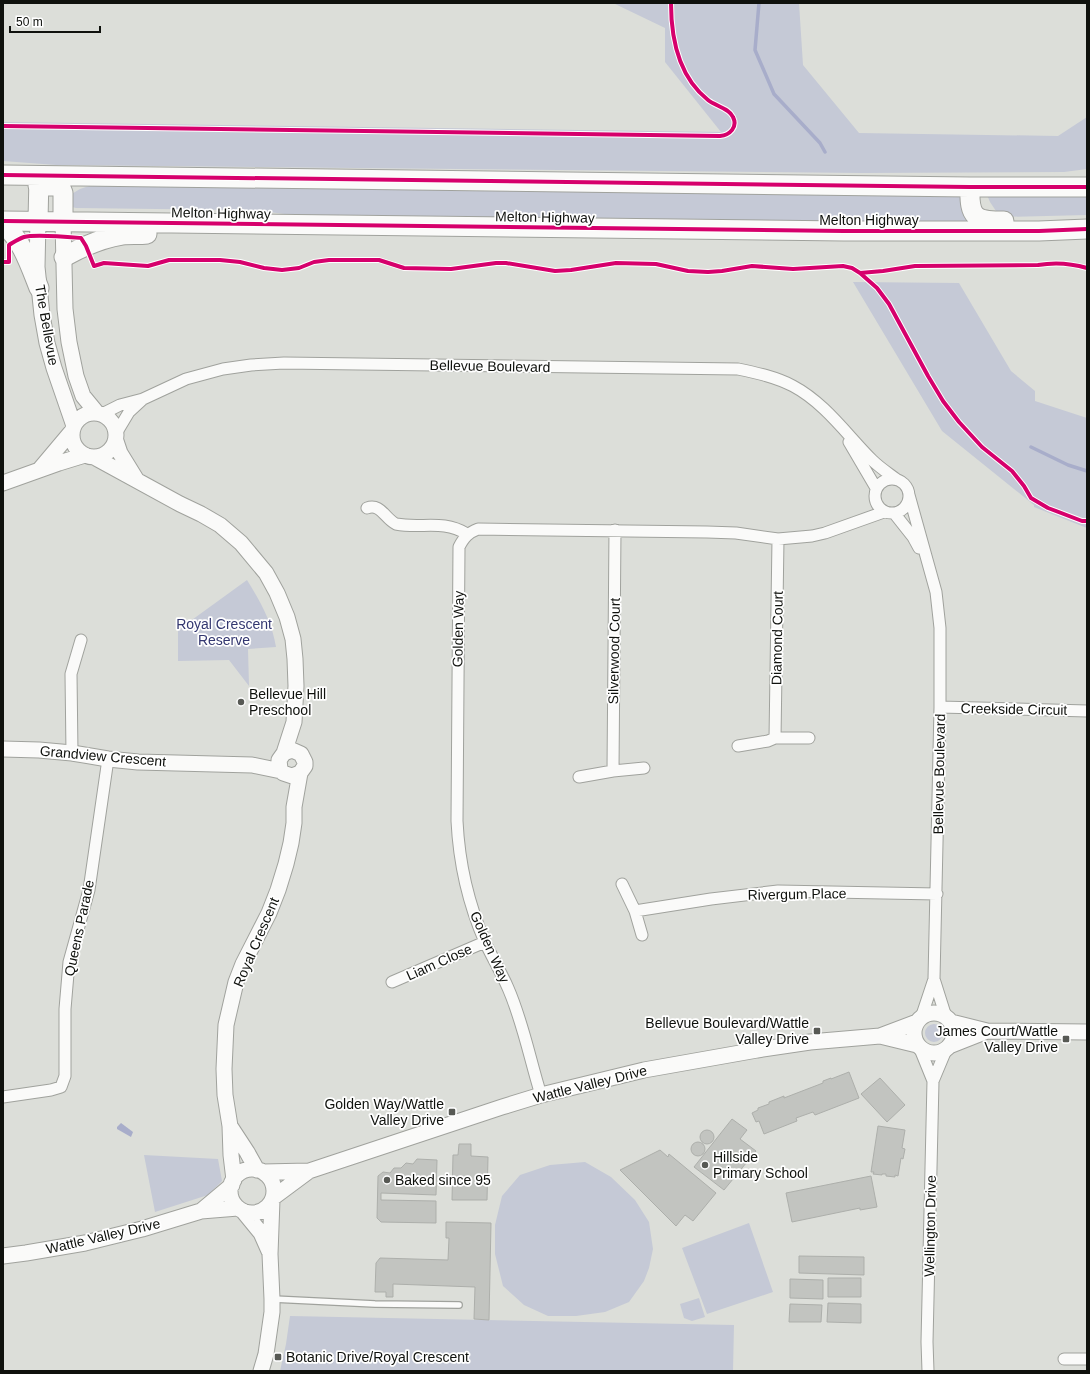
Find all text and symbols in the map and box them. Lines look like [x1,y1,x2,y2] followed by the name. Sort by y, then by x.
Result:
[10,8,100,34] scale bar
[16,15,43,29] text: 50 m
[171,204,271,222] street label: Melton Highway
[495,208,595,226] street label: Melton Highway
[819,212,919,228] street label: Melton Highway
[32,283,62,367] street label: The Bellevue
[430,357,550,375] street label: Bellevue Boulevard
[449,591,467,667] street label: Golden Way
[768,591,786,685] street label: Diamond Court
[605,597,623,704] street label: Silverwood Court
[176,616,272,648] park label: Royal Crescent Reserve
[249,686,326,718] place label: Bellevue Hill Preschool
[236,697,246,707] marker: Bellevue Hill Preschool
[961,700,1068,718] street label: Creekside Circuit
[930,714,948,834] street label: Bellevue Boulevard
[39,743,167,770] street label: Grandview Crescent
[61,878,97,978] street label: Queens Parade
[747,885,847,903] street label: Rivergum Place
[230,895,282,989] street label: Royal Crescent
[467,909,513,985] street label: Golden Way
[404,940,474,984] street label: Liam Close
[645,1015,809,1047] place label: Bellevue Boulevard/Wattle Valley Drive
[936,1023,1058,1055] place label: James Court/Wattle Valley Drive
[812,1026,822,1036] marker: Bellevue Boulevard/Wattle Valley Drive
[1061,1034,1071,1044] marker: James Court/Wattle Valley Drive
[531,1062,649,1106] street label: Wattle Valley Drive
[324,1096,444,1128] place label: Golden Way/Wattle Valley Drive
[447,1107,457,1117] marker: Golden Way/Wattle Valley Drive
[713,1149,808,1181] place label: Hillside Primary School
[700,1160,710,1170] marker: Hillside Primary School
[395,1172,491,1188] place label: Baked since 95
[382,1175,392,1185] marker: Baked since 95
[921,1175,939,1277] street label: Wellington Drive
[44,1215,162,1257] street label: Wattle Valley Drive
[286,1349,469,1365] place label: Botanic Drive/Royal Crescent
[273,1352,283,1362] marker: Botanic Drive/Royal Crescent

